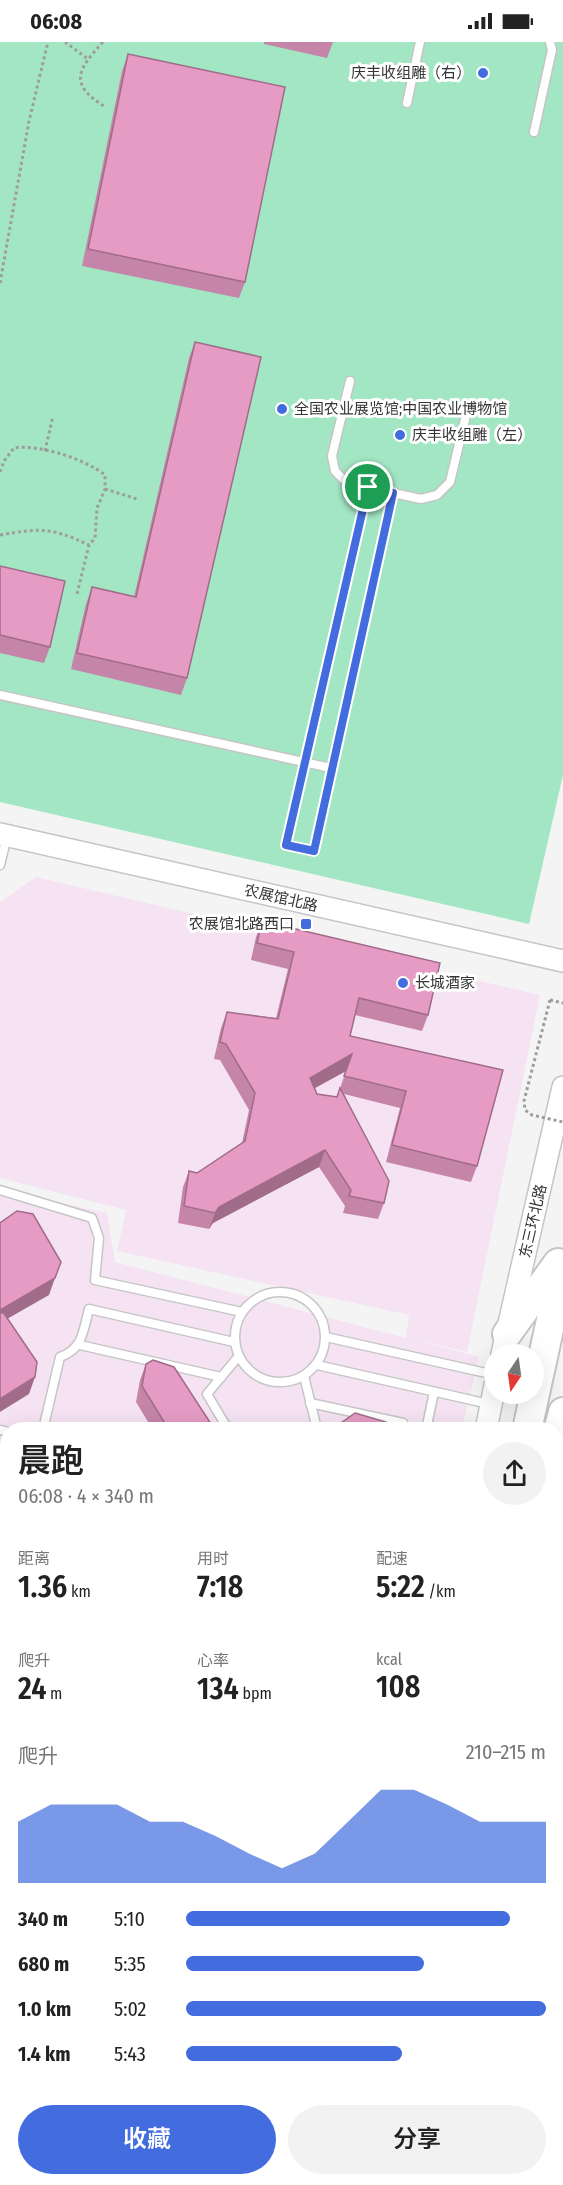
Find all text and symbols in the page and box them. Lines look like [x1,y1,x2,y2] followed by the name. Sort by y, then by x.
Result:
[30,8,82,35] text: 06:08
[351,64,471,82] place label: 庆丰收组雕（右）
[476,66,490,80] marker: 庆丰收组雕（右）
[294,400,507,418] place label: 全国农业展览馆;中国农业博物馆
[275,402,289,416] marker: 全国农业展览馆;中国农业博物馆
[412,426,532,444] place label: 庆丰收组雕（左）
[393,428,407,442] marker: 庆丰收组雕（左）
[342,461,393,512] pin
[351,470,384,503] icon: arrive
[242,881,320,915] street label: 农展馆北路
[189,915,294,933] place label: 农展馆北路西口
[299,917,313,931] marker: 农展馆北路西口
[415,974,475,992] place label: 长城酒家
[396,976,410,990] marker: 长城酒家
[516,1182,550,1260] street label: 东三环北路
[484,1344,544,1404] north arrow
[484,1344,544,1404] map controls
[18,1441,84,1481] text: 晨跑
[483,1442,546,1505] button: share
[18,1484,154,1508] text: 06:08 · 4 × 340 m
[18,1549,50,1568] text: 距离
[197,1549,229,1568] text: 用时
[376,1549,408,1568] text: 配速
[18,1569,67,1605] text: 1.36
[197,1569,244,1605] text: 7:18
[376,1569,425,1605] text: 5:22
[67,1582,91,1601] text: km
[425,1582,456,1601] text: /km
[376,1650,402,1669] text: kcal
[18,1651,50,1670] text: 爬升
[197,1651,229,1670] text: 心率
[376,1669,420,1705] text: 108
[18,1671,46,1707] text: 24
[197,1671,239,1707] text: 134
[46,1684,62,1703] text: m
[239,1684,272,1703] text: bpm
[466,1740,546,1764] text: 210–215 m
[18,1744,58,1768] text: 爬升
[18,1907,68,1931] text: 340 m
[114,1907,145,1931] text: 5:10
[18,1952,69,1976] text: 680 m
[114,1952,146,1976] text: 5:35
[18,1997,71,2021] text: 1.0 km
[114,1997,146,2021] text: 5:02
[18,2042,70,2066] text: 1.4 km
[114,2042,146,2066] text: 5:43
[18,2105,276,2174] button: 收藏
[288,2105,546,2174] button: 分享

